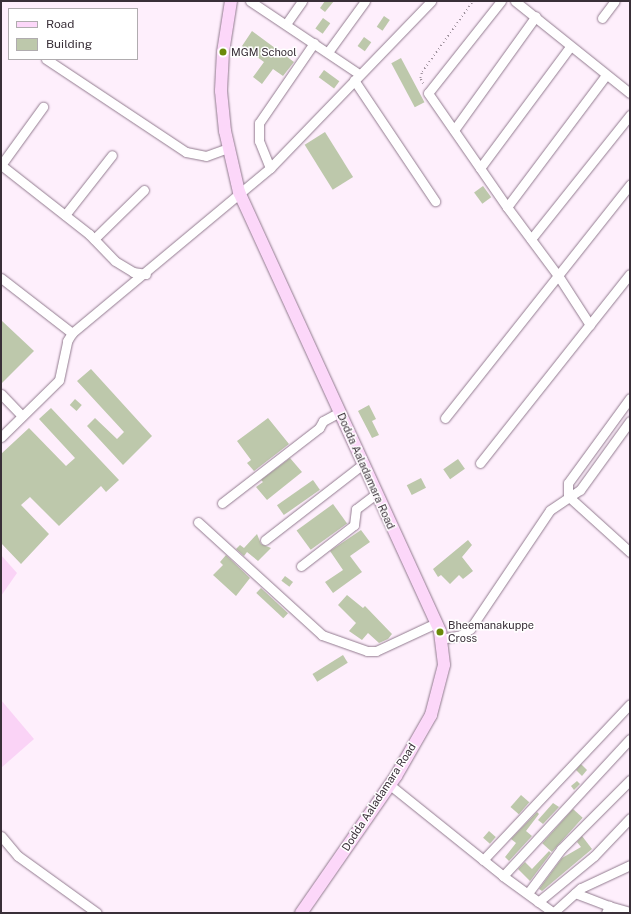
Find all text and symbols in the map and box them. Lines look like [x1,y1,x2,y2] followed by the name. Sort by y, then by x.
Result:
[8,8,138,60] legend
[46,17,74,31] text: Road
[46,37,92,51] text: Building
[231,45,297,59] place label: MGM School
[218,47,228,57] marker: MGM School
[334,411,398,531] street label: Dodda Aaladamara Road
[448,619,534,645] place label: Bheemanakuppe Cross
[435,627,445,637] marker: Bheemanakuppe Cross
[339,741,419,853] street label: Dodda Aaladamara Road

